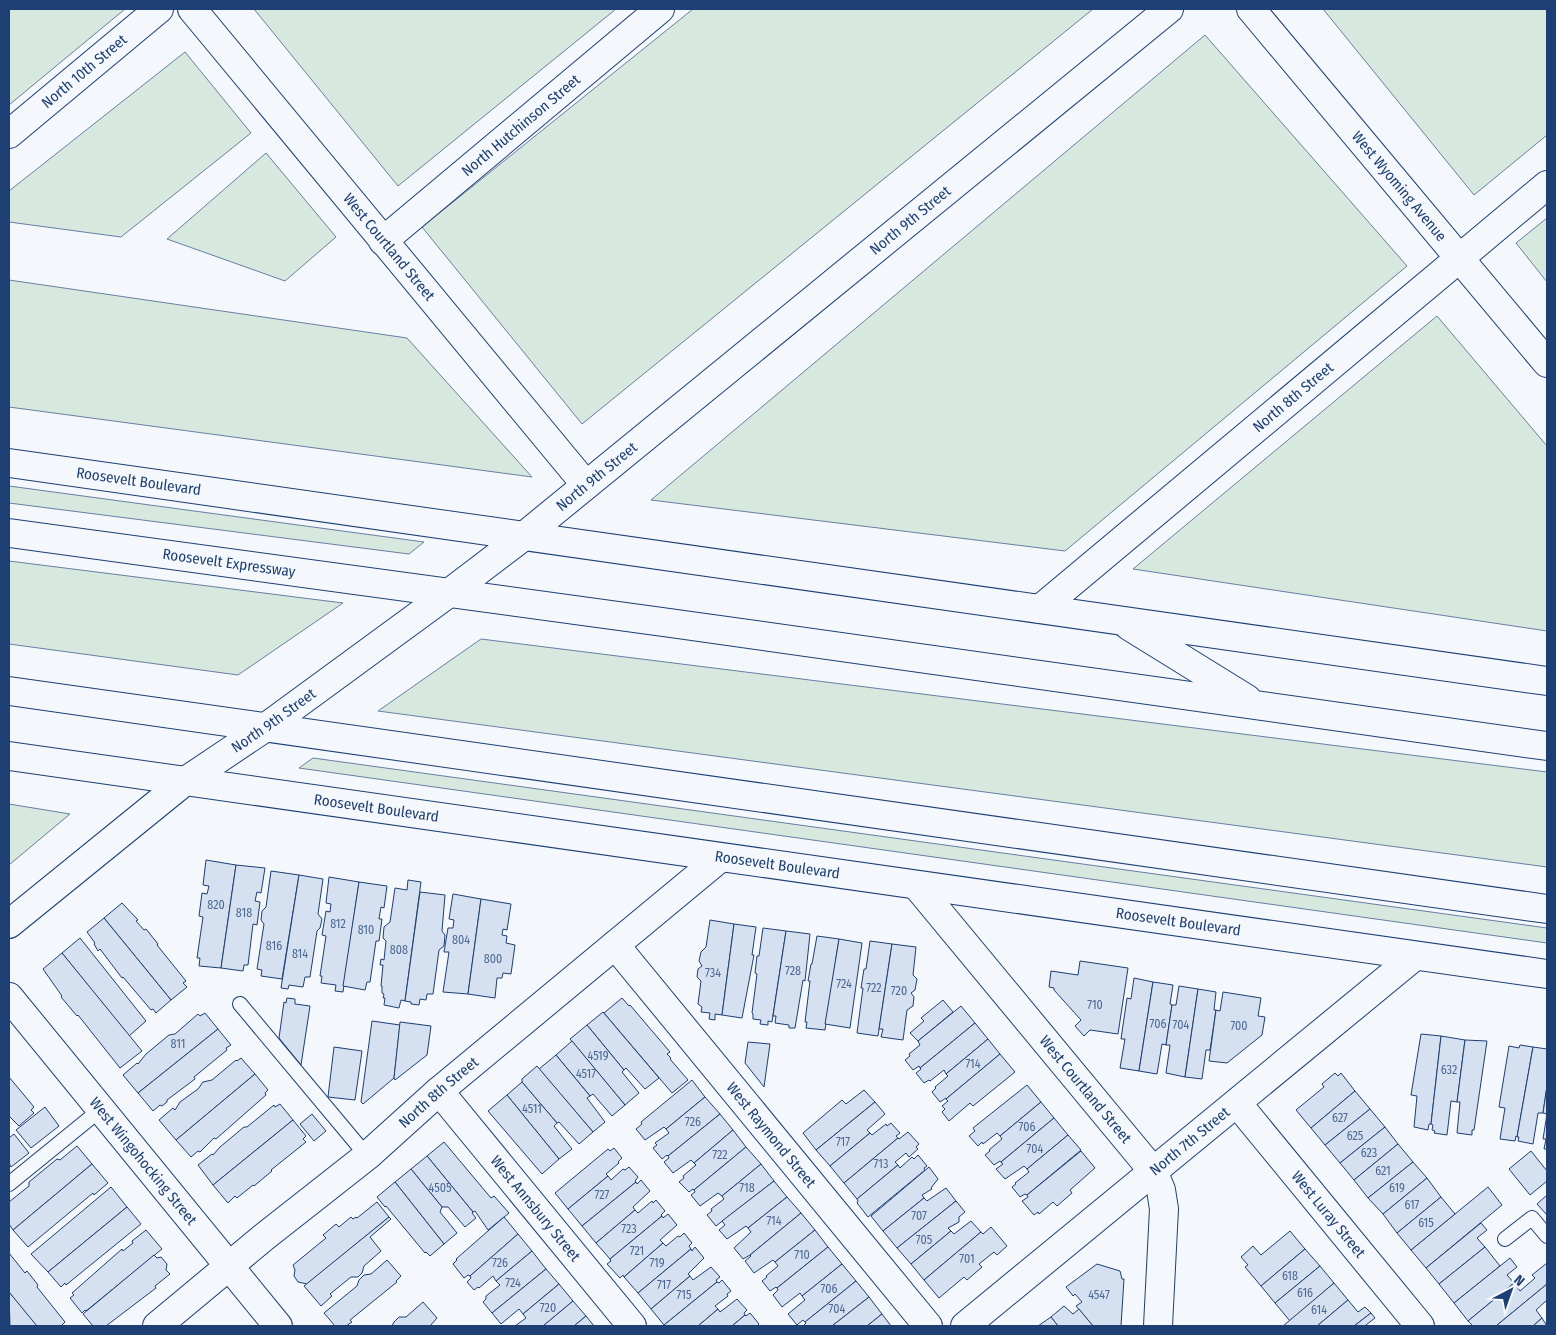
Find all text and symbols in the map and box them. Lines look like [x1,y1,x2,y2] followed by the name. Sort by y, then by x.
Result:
[38,30,131,112] street label: North 10th Street
[458,71,584,180] street label: North Hutchinson Street
[1348,127,1450,245] street label: West Wyoming Avenue
[866,182,954,259] street label: North 9th Street
[339,190,439,305] street label: West Courtland Street
[1249,358,1337,436] street label: North 8th Street
[553,438,641,515] street label: North 9th Street
[75,464,202,499] street label: Roosevelt Boulevard
[161,545,297,581] street label: Roosevelt Expressway
[228,685,319,757] street label: North 9th Street
[313,790,440,826] street label: Roosevelt Boulevard
[714,847,841,883] street label: Roosevelt Boulevard
[207,898,225,912] house number: 820
[1115,904,1242,939] street label: Roosevelt Boulevard
[236,906,252,920] house number: 818
[330,917,346,931] house number: 812
[358,923,374,937] house number: 810
[452,933,470,947] house number: 804
[266,939,282,953] house number: 816
[390,943,408,957] house number: 808
[292,947,308,961] house number: 814
[484,952,502,966] house number: 800
[785,964,801,978] house number: 728
[705,966,721,980] house number: 734
[836,977,852,991] house number: 724
[866,981,882,995] house number: 722
[891,984,907,998] house number: 720
[1087,998,1103,1012] house number: 710
[1150,1017,1167,1031] house number: 706
[1173,1018,1190,1032] house number: 704
[1230,1019,1248,1033] house number: 700
[1036,1032,1135,1147] street label: West Courtland Street
[171,1037,185,1051] house number: 811
[587,1049,609,1063] house number: 4519
[395,1053,482,1132] street label: North 8th Street
[965,1057,981,1071] house number: 714
[1441,1063,1457,1077] house number: 632
[576,1067,596,1081] house number: 4517
[723,1079,820,1192] street label: West Raymond Street
[86,1094,201,1229] street label: West Wingohocking Street
[522,1102,542,1116] house number: 4511
[1146,1103,1233,1179] street label: North 7th Street
[1332,1111,1348,1125] house number: 627
[685,1115,701,1129] house number: 726
[1019,1120,1036,1134] house number: 706
[1347,1129,1364,1143] house number: 625
[836,1135,850,1149] house number: 717
[1027,1142,1044,1156] house number: 704
[1361,1146,1377,1160] house number: 623
[712,1148,728,1162] house number: 722
[487,1152,584,1265] street label: West Annsbury Street
[874,1157,888,1171] house number: 713
[1375,1164,1391,1178] house number: 621
[1288,1167,1369,1261] street label: West Luray Street
[429,1181,452,1195] house number: 4505
[739,1181,755,1195] house number: 718
[1389,1181,1405,1195] house number: 619
[595,1188,610,1202] house number: 727
[1405,1198,1420,1212] house number: 617
[911,1209,927,1223] house number: 707
[766,1214,782,1228] house number: 714
[1418,1216,1434,1230] house number: 615
[621,1222,637,1236] house number: 723
[916,1233,933,1247] house number: 705
[630,1244,644,1258] house number: 721
[794,1248,810,1262] house number: 710
[959,1252,975,1266] house number: 701
[492,1256,508,1270] house number: 726
[649,1256,665,1270] house number: 719
[1486,1265,1536,1315] north arrow
[1282,1269,1298,1283] house number: 618
[1510,1271,1528,1290] text: N
[505,1276,521,1290] house number: 724
[657,1278,671,1292] house number: 717
[821,1282,838,1296] house number: 706
[1297,1286,1313,1300] house number: 616
[677,1288,692,1302] house number: 715
[1088,1288,1110,1302] house number: 4547
[540,1301,556,1315] house number: 720
[829,1302,846,1316] house number: 704
[1311,1303,1327,1317] house number: 614

